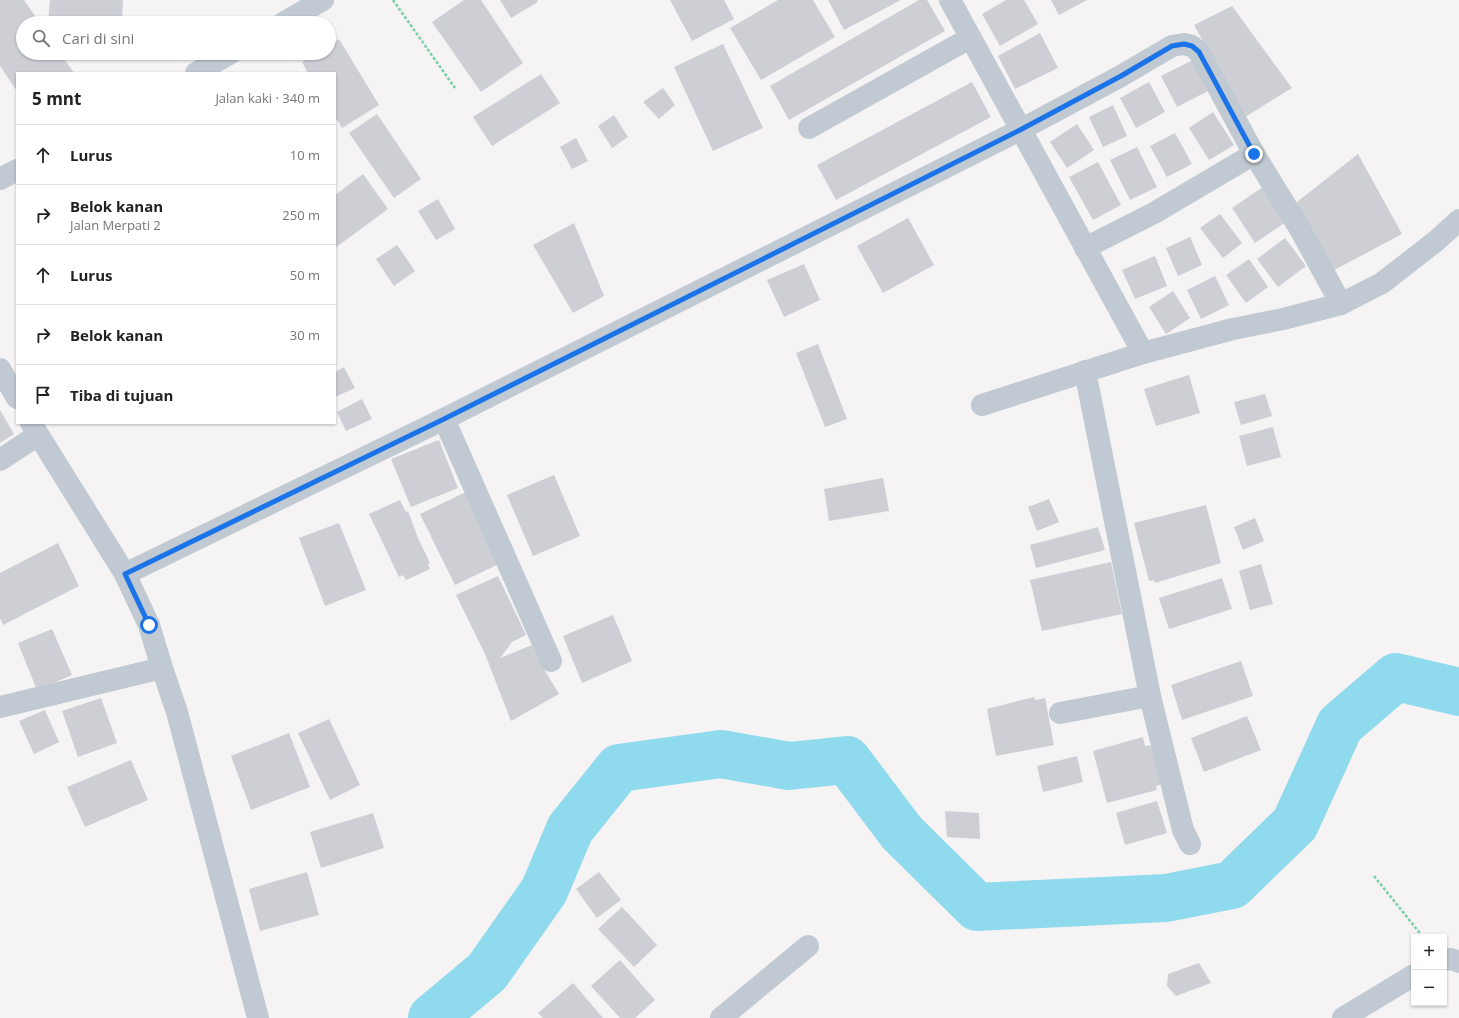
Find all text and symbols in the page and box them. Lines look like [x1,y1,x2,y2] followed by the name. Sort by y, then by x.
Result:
[16,16,336,60] search box
[30,27,52,49] icon: search
[62,28,134,48] text: Cari di sini
[32,87,81,110] text: 5 mnt
[215,89,320,107] text: Jalan kaki · 340 m
[32,144,54,166] icon: ahead
[70,145,112,165] text: Lurus
[1245,145,1263,163] route end
[290,146,320,164] text: 10 m
[70,196,163,216] text: Belok kanan
[32,204,54,226] icon: right
[282,206,320,224] text: 250 m
[70,216,161,234] text: Jalan Merpati 2
[32,264,54,286] icon: ahead
[70,265,112,285] text: Lurus
[290,266,320,284] text: 50 m
[32,324,54,346] icon: right
[70,325,163,345] text: Belok kanan
[290,326,320,344] text: 30 m
[32,384,54,406] icon: arrive
[70,385,173,405] text: Tiba di tujuan
[140,616,158,634] route start
[1411,934,1447,1006] map controls
[1411,934,1447,970] button: +
[1411,970,1447,1006] button: −

